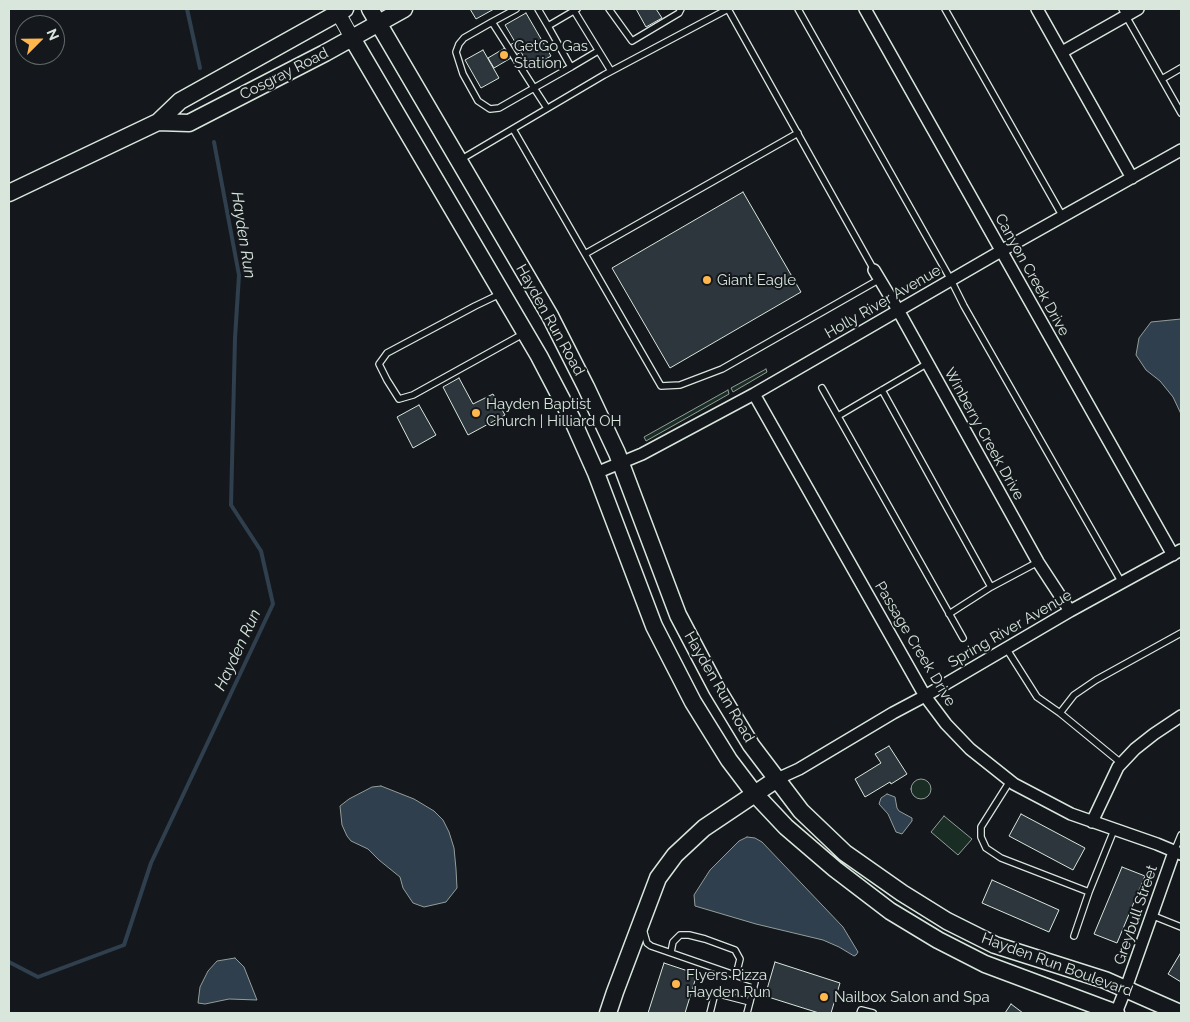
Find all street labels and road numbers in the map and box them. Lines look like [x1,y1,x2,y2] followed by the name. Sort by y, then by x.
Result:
[237,44,331,104] street label: Cosgray Road
[991,211,1073,339] street label: Canyon Creek Drive
[512,261,588,379] street label: Hayden Run Road
[822,261,944,343] street label: Holly River Avenue
[940,365,1028,503] street label: Winberry Creek Drive
[871,578,959,710] street label: Passage Creek Drive
[945,586,1075,672] street label: Spring River Avenue
[680,629,758,745] street label: Hayden Run Road
[1111,863,1161,967] street label: Greybull Street
[979,929,1135,1001] street label: Hayden Run Boulevard

